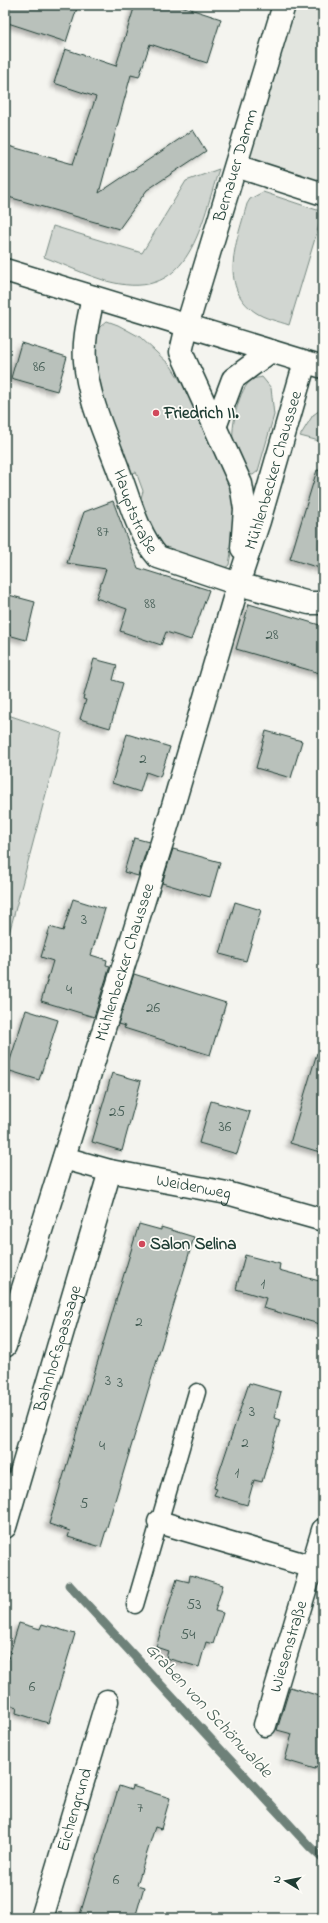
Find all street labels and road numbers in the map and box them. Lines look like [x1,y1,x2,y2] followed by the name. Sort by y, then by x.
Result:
[206,106,264,226] street label: Bernauer Damm
[238,387,309,553] street label: Mühlenbecker Chaussee
[107,466,164,559] street label: Hauptstraße
[88,880,161,1045] street label: Mühlenbecker Chaussee
[154,1167,234,1208] street label: Weidenweg
[27,1282,88,1416] street label: Bahnhofspassage
[263,1597,314,1695] street label: Wiesenstraße
[50,1765,99,1854] street label: Eichengrund

